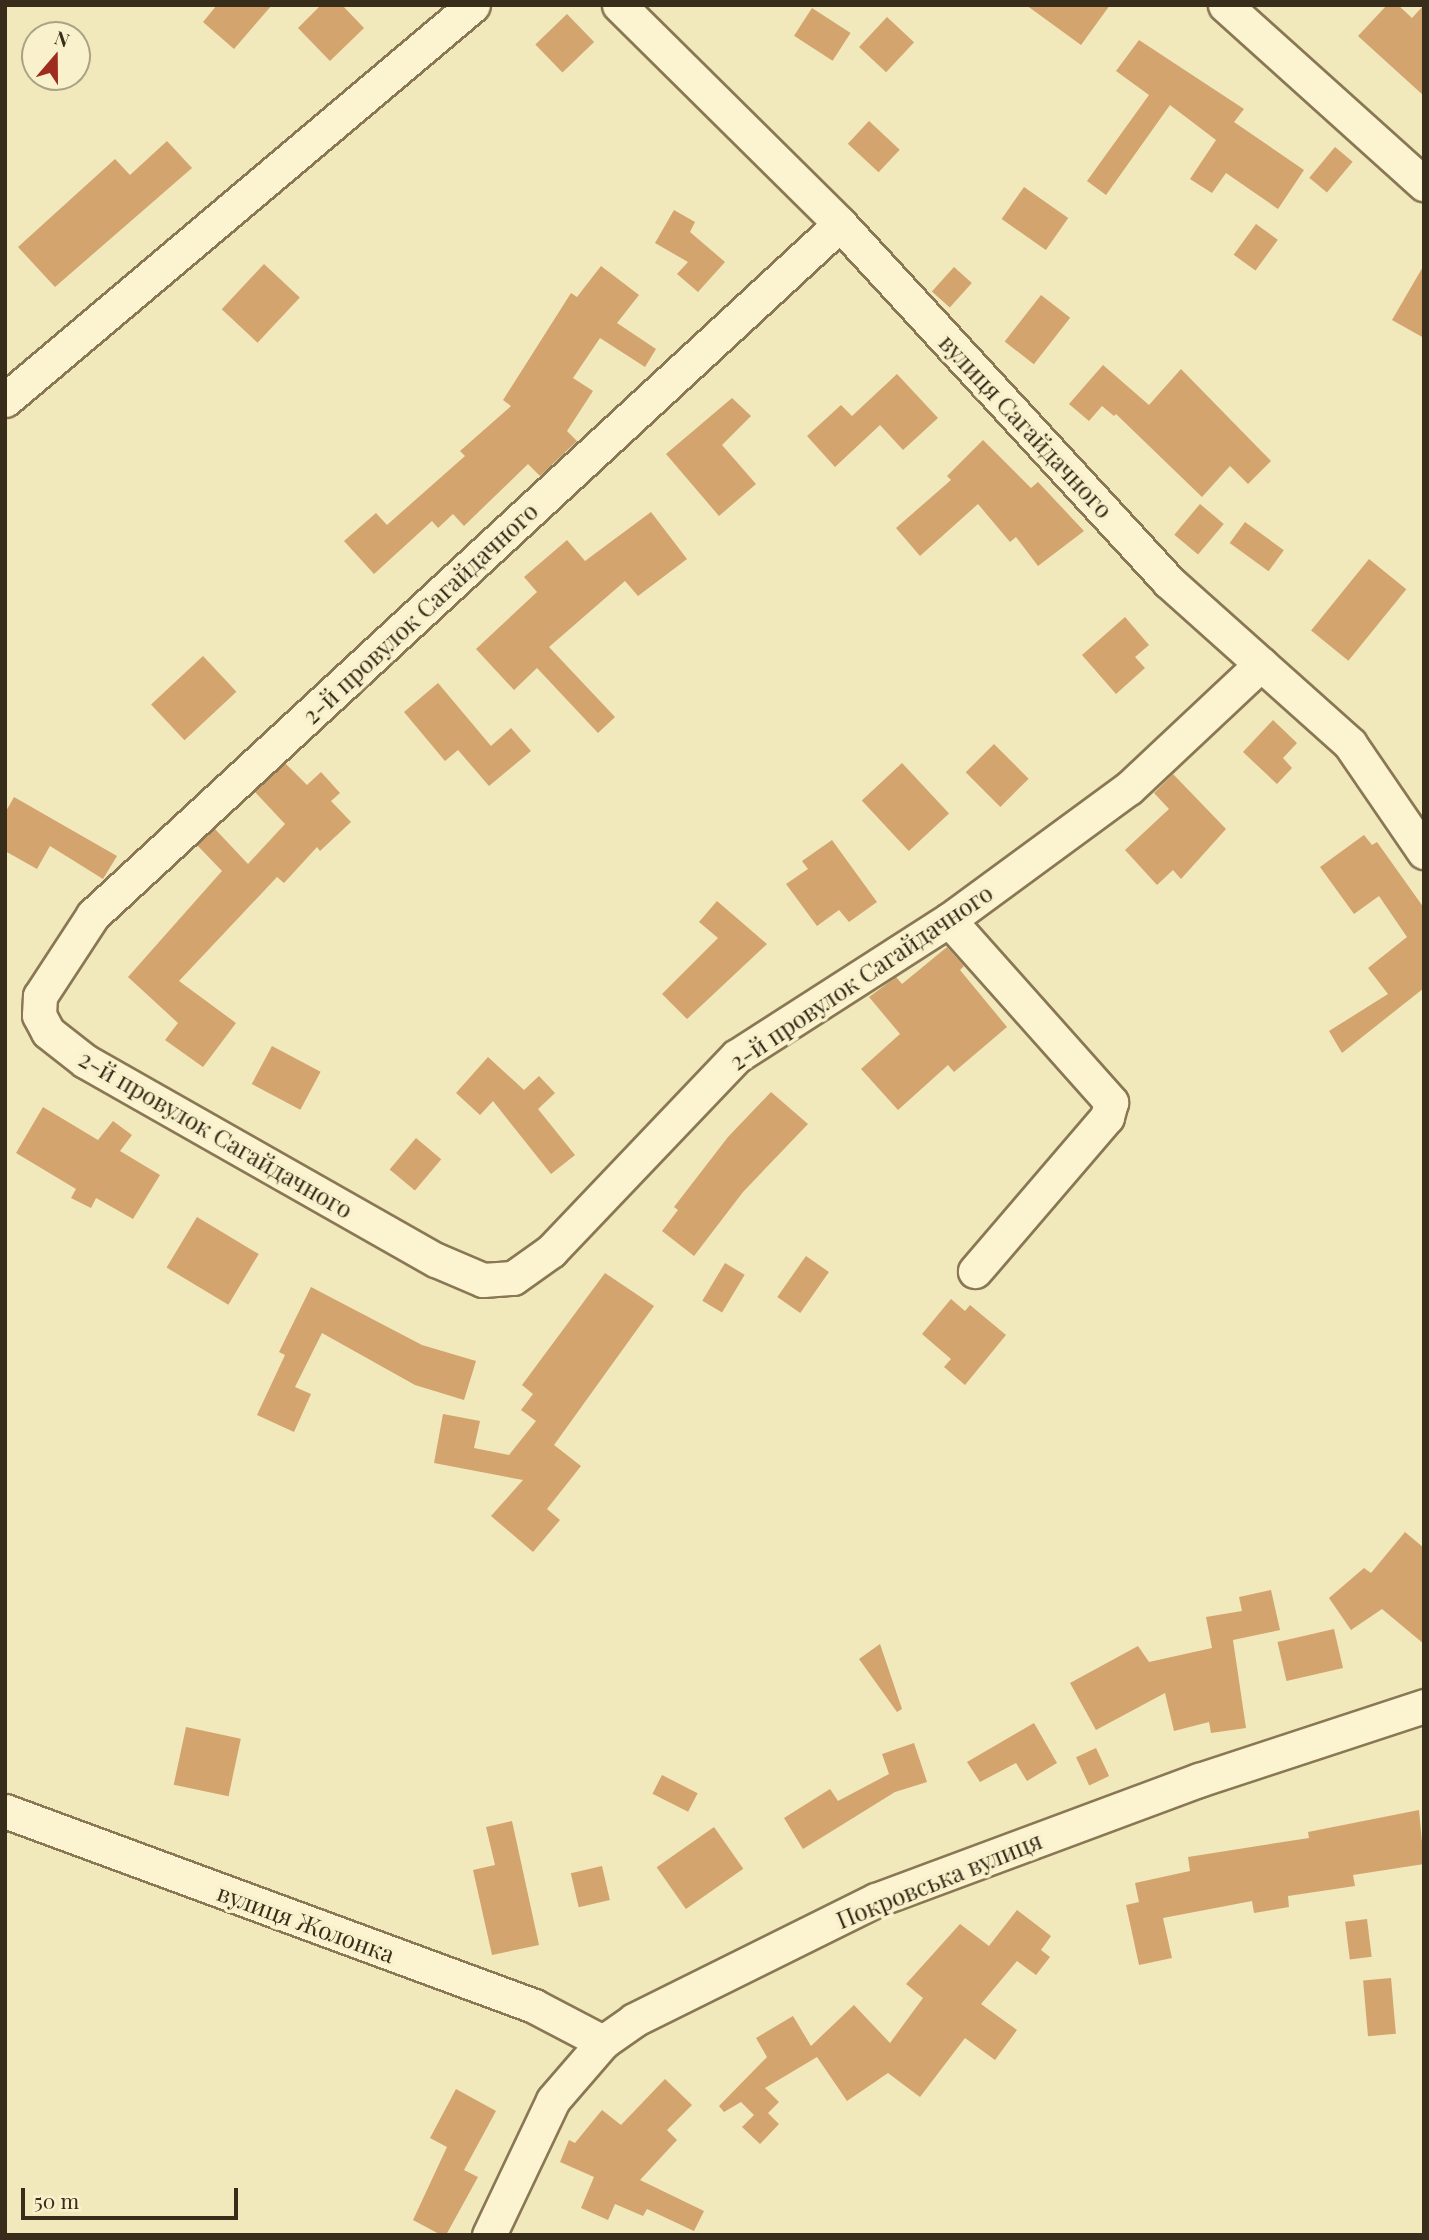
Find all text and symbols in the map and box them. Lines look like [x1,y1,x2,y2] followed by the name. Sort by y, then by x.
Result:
[21,21,91,91] north arrow
[52,24,73,53] text: N
[933,328,1119,524] street label: вулиця Сагайдачного
[296,496,544,730] street label: 2-й провулок Сагайдачного
[724,878,998,1076] street label: 2-й провулок Сагайдачного
[74,1044,358,1224] street label: 2-й провулок Сагайдачного
[832,1826,1046,1934] street label: Покровська вулиця
[214,1878,398,1968] street label: вулиця Жолонка
[24,2174,242,2218] scale bar
[34,2186,79,2214] text: 50 m

